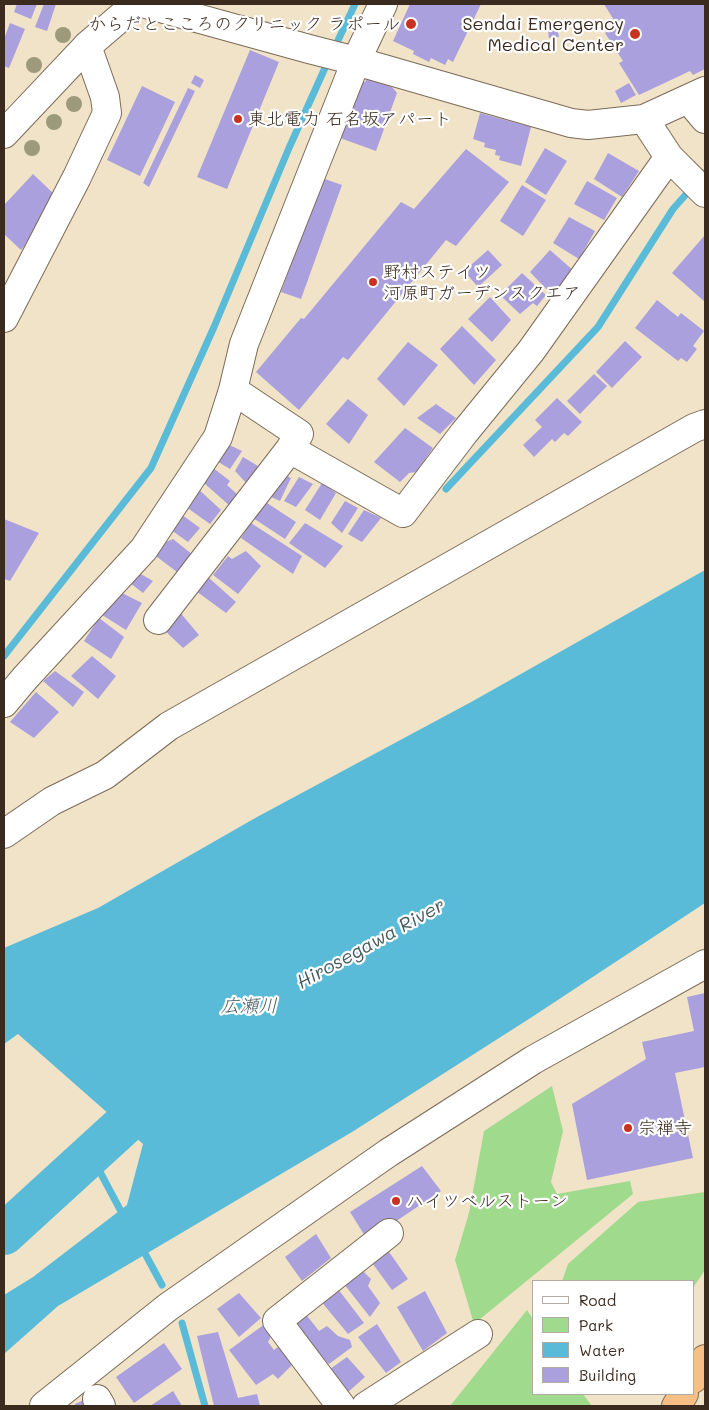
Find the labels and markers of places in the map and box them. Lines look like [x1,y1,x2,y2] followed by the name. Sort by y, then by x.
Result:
[88,13,400,35] place label: からだとこころのクリニック ラポール
[462,13,624,56] place label: Sendai Emergency Medical Center
[404,17,418,31] marker: からだとこころのクリニック ラポール
[628,27,642,41] marker: Sendai Emergency Medical Center
[248,108,452,130] place label: 東北電力 石名坂アパート
[232,113,244,125] marker: 東北電力 石名坂アパート
[383,261,581,304] place label: 野村ステイツ 河原町ガーデンスクエア
[367,276,379,288] marker: 野村ステイツ 河原町ガーデンスクエア
[638,1117,692,1139] place label: 宗禅寺
[622,1122,634,1134] marker: 宗禅寺
[406,1190,568,1212] place label: ハイツベルストーン
[390,1195,402,1207] marker: ハイツベルストーン

